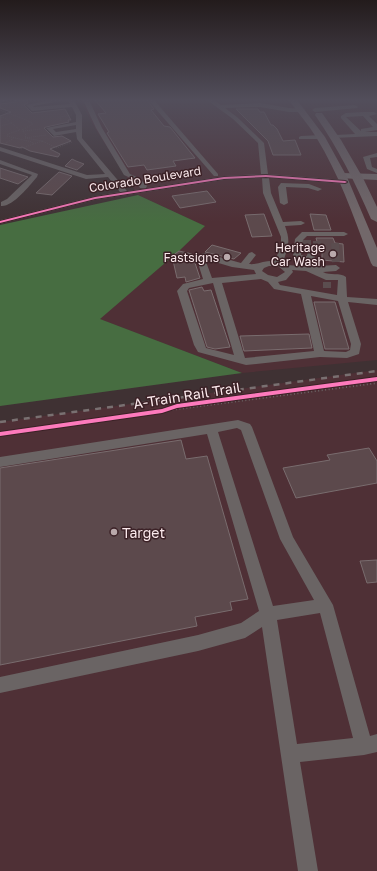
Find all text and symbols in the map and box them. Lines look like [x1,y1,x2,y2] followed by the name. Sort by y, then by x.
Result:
[88,163,202,195] street label: Colorado Boulevard
[271,240,325,269] place label: Heritage Car Wash
[328,249,338,259] marker: Heritage Car Wash
[163,250,219,265] place label: Fastsigns
[222,252,232,262] marker: Fastsigns
[132,378,242,412] street label: A-Train Rail Trail
[122,524,165,541] place label: Target
[109,527,119,537] marker: Target

